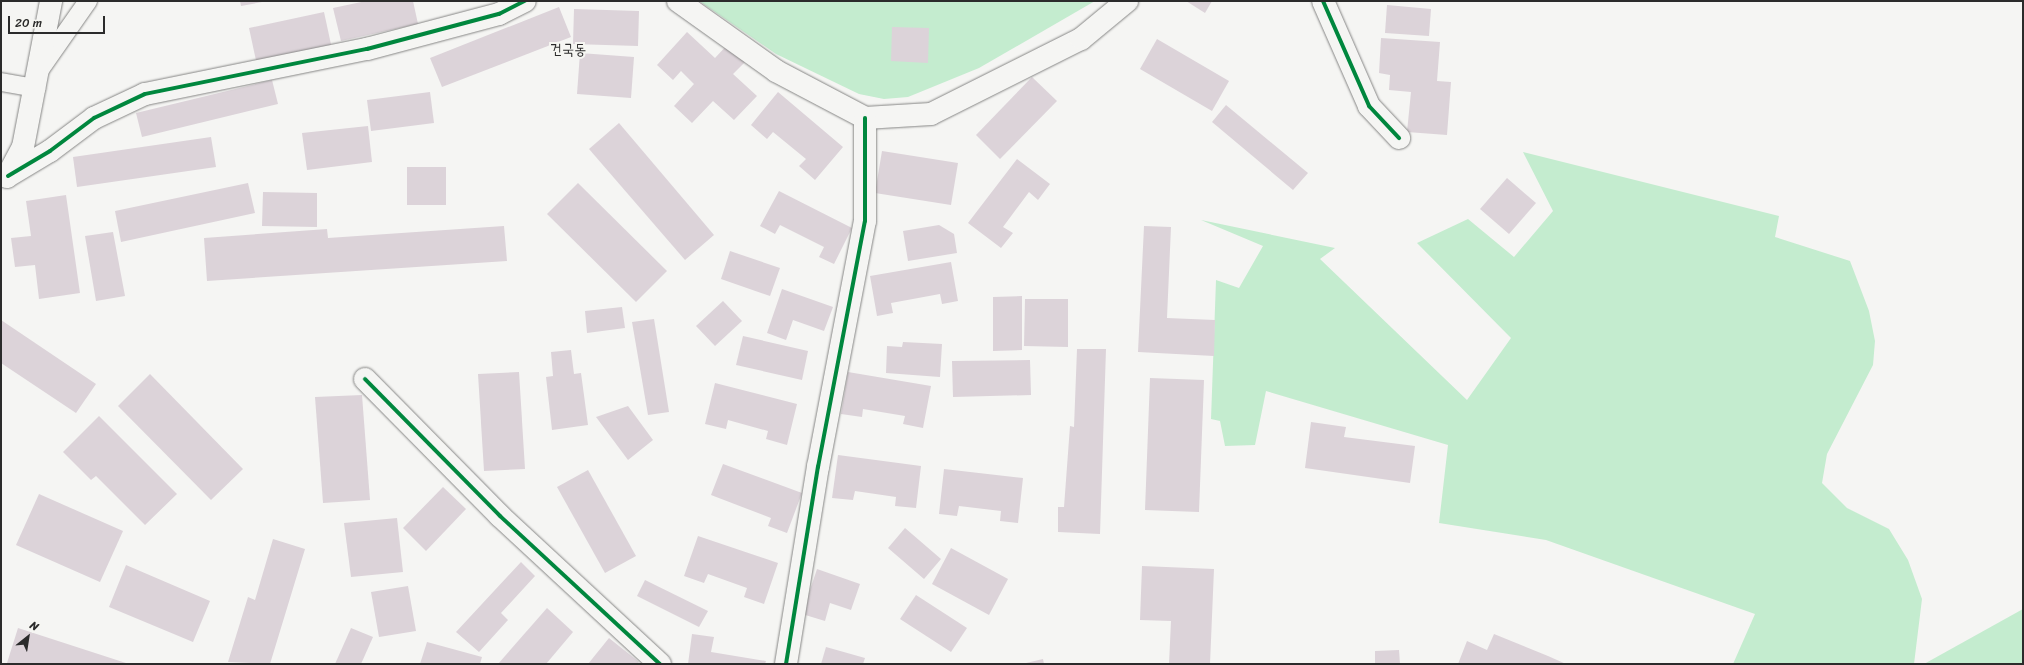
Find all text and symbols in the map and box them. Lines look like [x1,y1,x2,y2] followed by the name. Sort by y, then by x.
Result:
[10,8,107,34] scale bar
[15,12,42,34] text: 20 m
[550,41,586,59] district label: 건국동
[26,616,42,636] text: N
[8,617,48,657] north arrow

